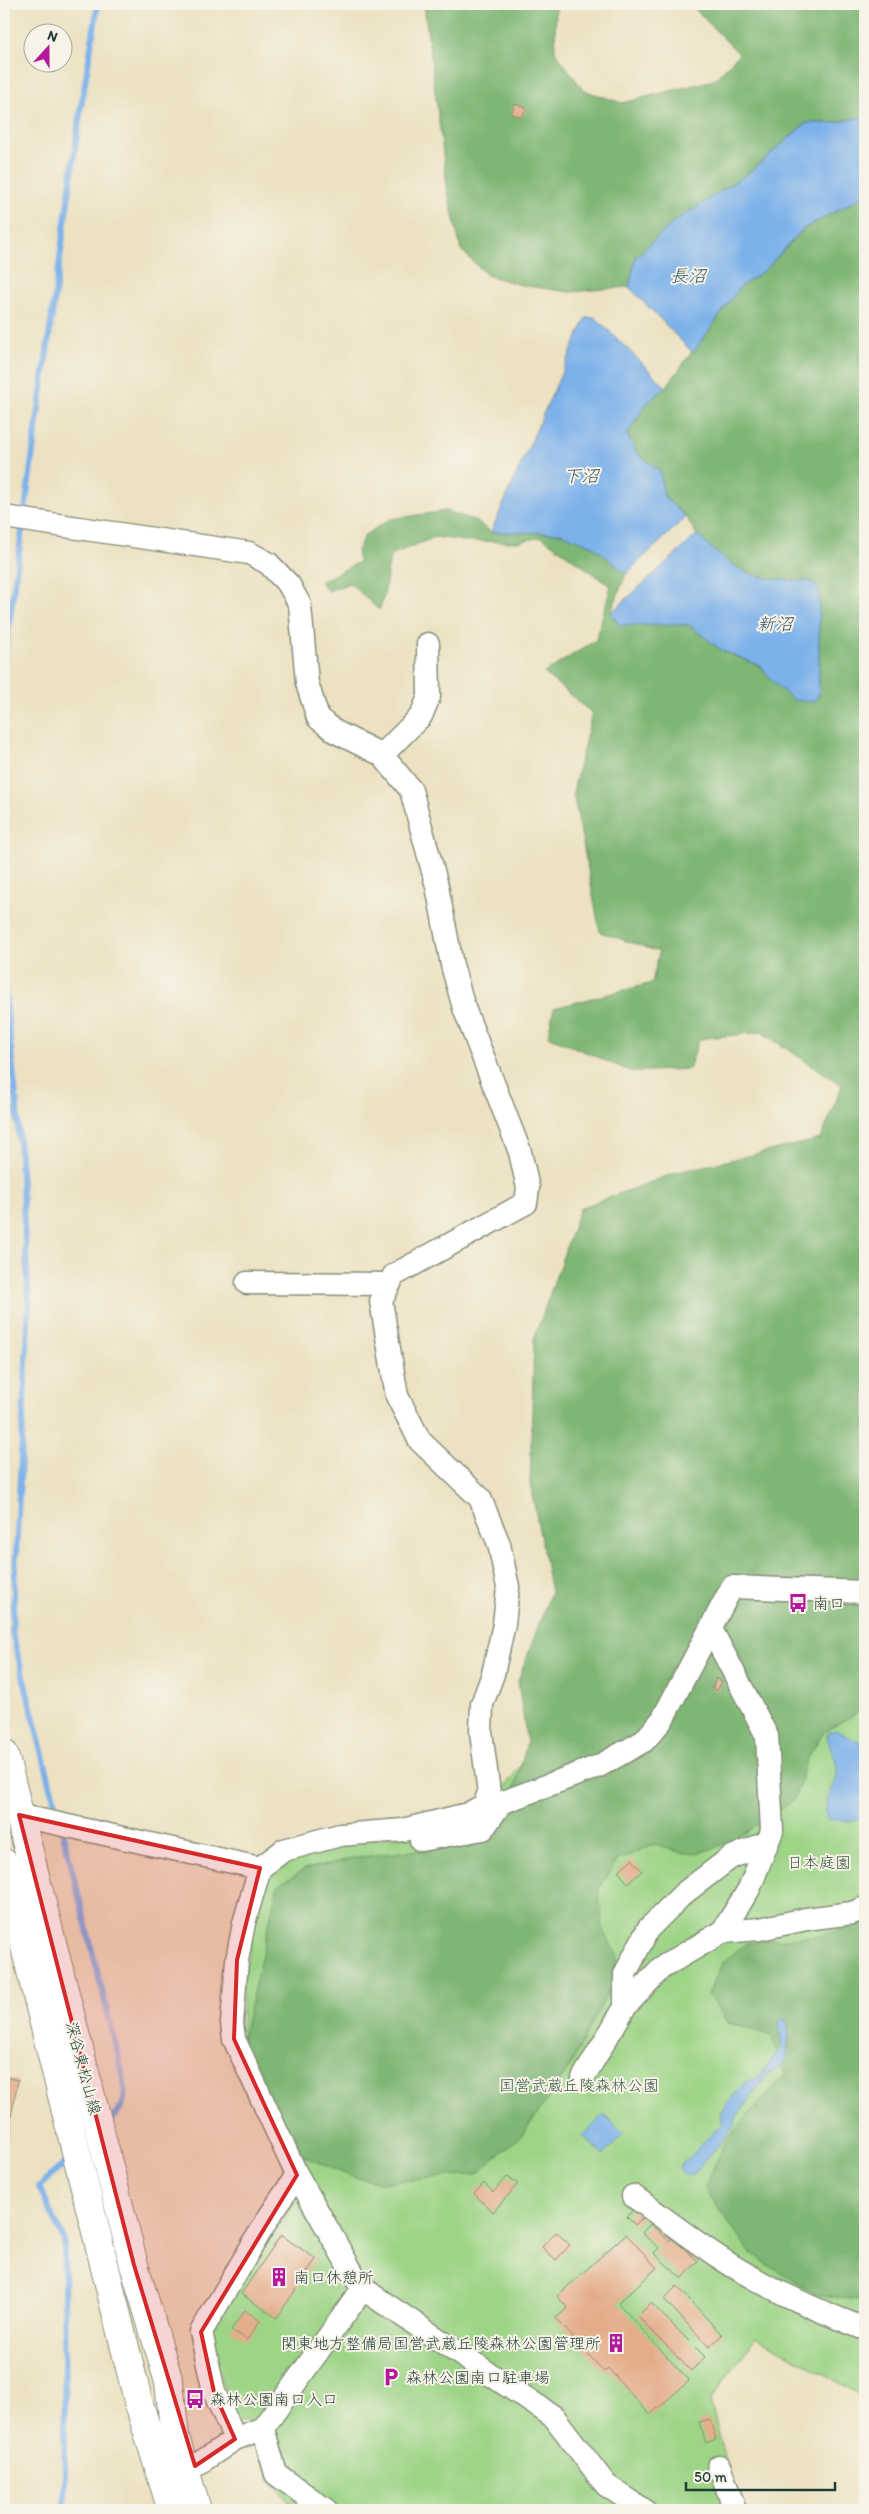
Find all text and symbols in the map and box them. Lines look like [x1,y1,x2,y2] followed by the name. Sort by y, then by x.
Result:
[22,22,72,72] north arrow
[45,27,60,46] text: N
[670,265,708,287] water label: 長沼
[563,465,601,487] water label: 下沼
[757,613,795,635] water label: 新沼
[787,1592,809,1614] bus stop icon: 南口
[813,1594,845,1613] place label: 南口
[787,1853,851,1872] park label: 日本庭園
[62,2019,105,2117] street label: 深谷東松山線
[499,2076,659,2095] park label: 国営武蔵丘陵森林公園
[268,2266,290,2288] building icon: 南口休憩所
[294,2268,374,2287] place label: 南口休憩所
[605,2332,627,2354] building icon: 関東地方整備局国営武蔵丘陵森林公園管理所
[281,2334,601,2353] place label: 関東地方整備局国営武蔵丘陵森林公園管理所
[380,2366,402,2388] parking icon: 森林公園南口駐車場
[406,2368,550,2387] place label: 森林公園南口駐車場
[184,2388,206,2410] bus stop icon: 森林公園南口入口
[210,2390,338,2409] place label: 森林公園南口入口
[686,2459,835,2491] scale bar
[694,2468,727,2486] text: 50 m

